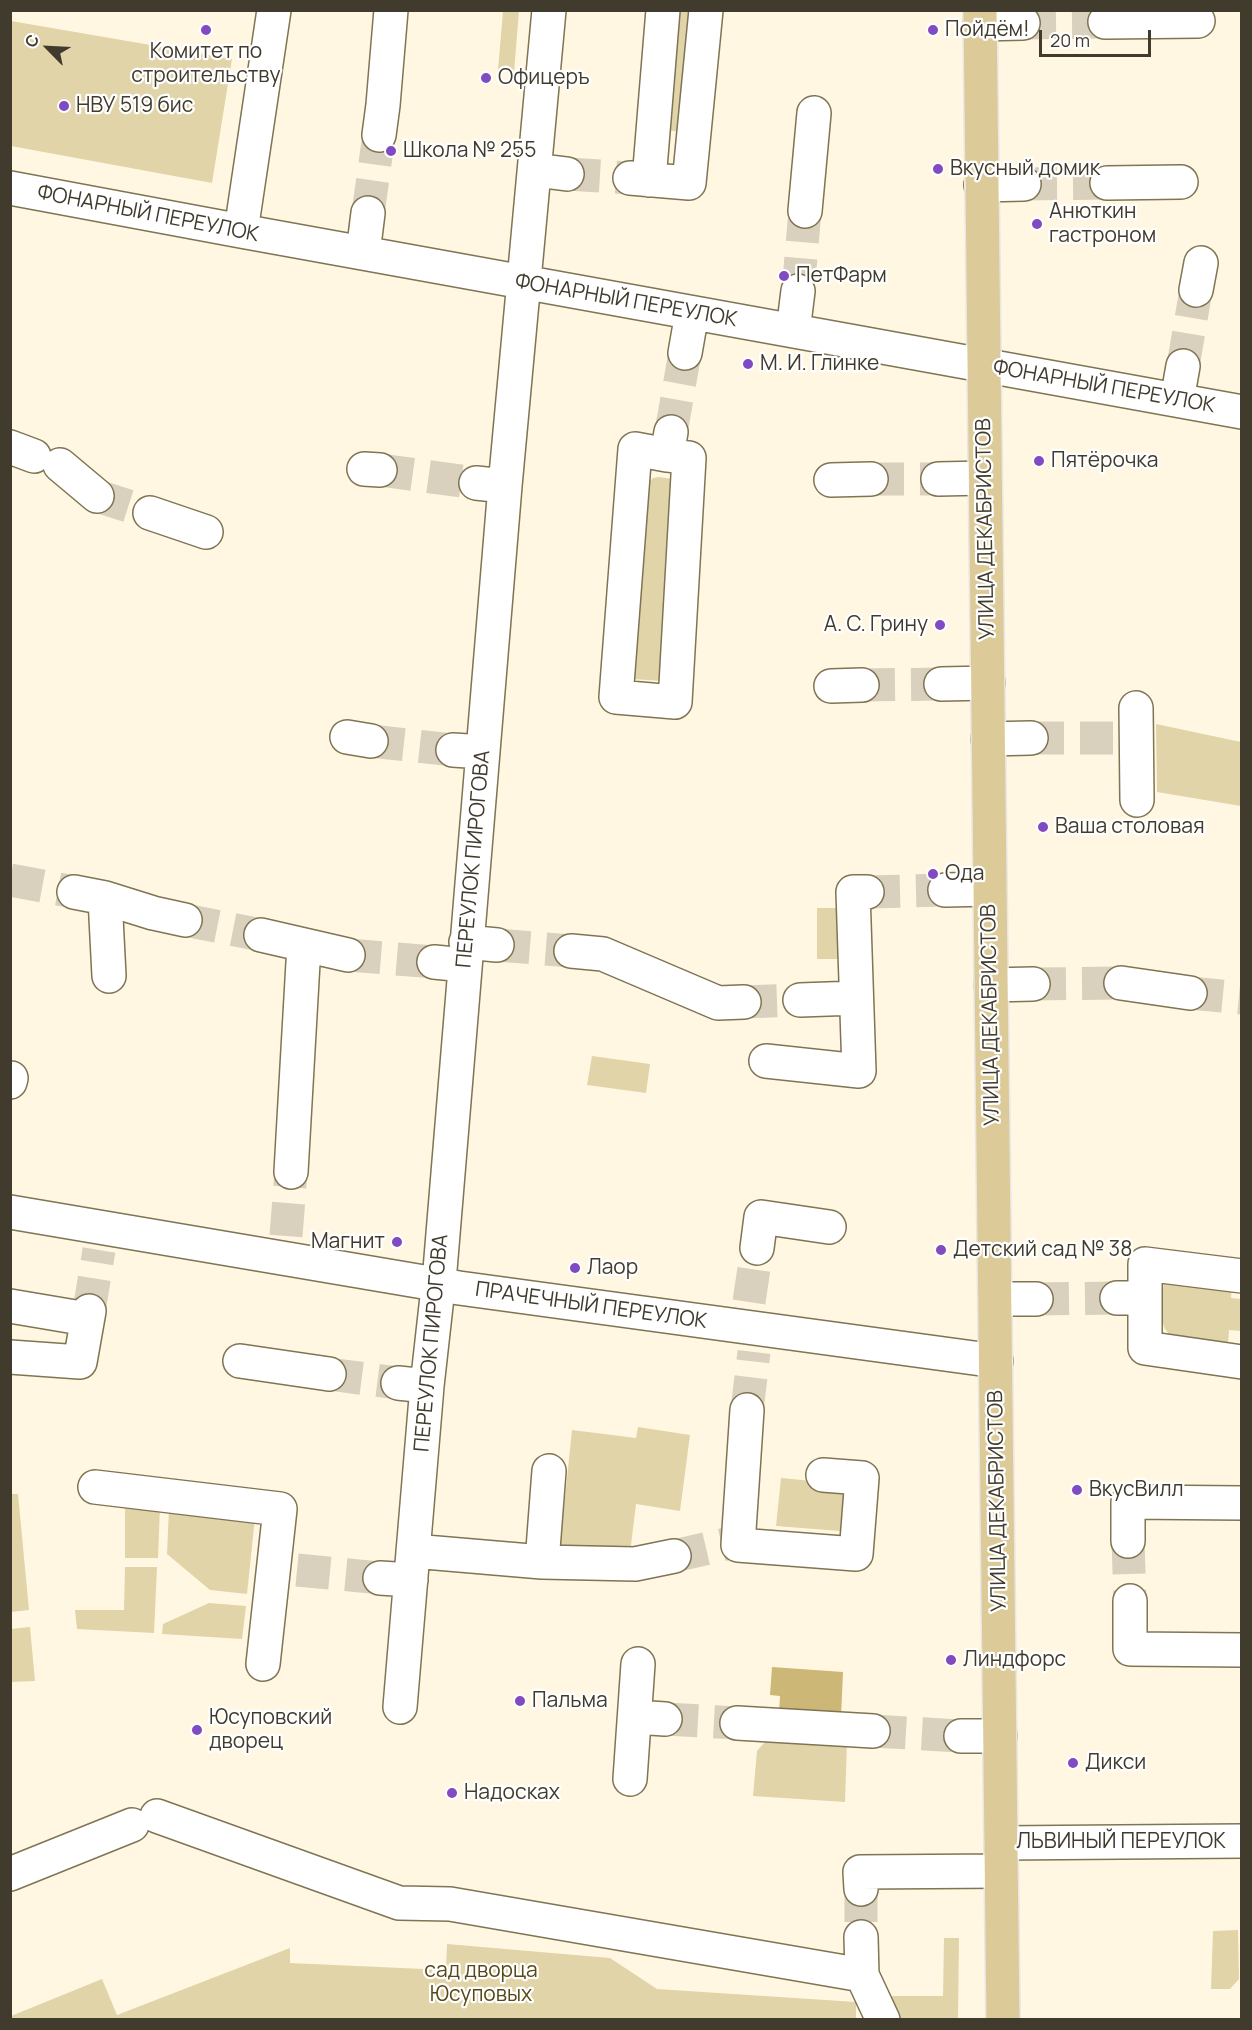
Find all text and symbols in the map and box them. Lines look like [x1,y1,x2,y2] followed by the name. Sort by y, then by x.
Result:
[945,17,1030,43] place label: Пойдём!
[18,18,78,78] north arrow
[1042,18,1154,56] scale bar
[199,23,213,37] marker: Комитет по строительству
[926,23,940,37] marker: Пойдём!
[1050,28,1090,52] text: 20 m
[19,31,44,51] text: С
[131,39,281,89] place label: Комитет по строительству
[498,65,590,91] place label: Офицеръ
[479,71,493,85] marker: Офицеръ
[76,93,193,119] place label: НВУ 519 бис
[57,99,71,113] marker: НВУ 519 бис
[403,138,536,164] place label: Школа № 255
[384,144,398,158] marker: Школа № 255
[950,156,1100,182] place label: Вкусный домик
[931,162,945,176] marker: Вкусный домик
[35,180,261,248] street label: ФОНАРНЫЙ ПЕРЕУЛОК
[1049,199,1156,249] place label: Анюткин гастроном
[1030,217,1044,231] marker: Анюткин гастроном
[796,263,887,289] place label: ПетФарм
[513,269,739,333] street label: ФОНАРНЫЙ ПЕРЕУЛОК
[777,269,791,283] marker: ПетФарм
[760,351,879,377] place label: М. И. Глинке
[991,355,1217,419] street label: ФОНАРНЫЙ ПЕРЕУЛОК
[741,357,755,371] marker: М. И. Глинке
[971,418,1001,640] street label: УЛИЦА ДЕКАБРИСТОВ
[1051,448,1158,474] place label: Пятёрочка
[1032,454,1046,468] marker: Пятёрочка
[824,612,928,638] place label: А. С. Грину
[933,618,947,632] marker: А. С. Грину
[452,749,496,969] street label: ПЕРЕУЛОК ПИРОГОВА
[1055,814,1205,840] place label: Ваша столовая
[1036,820,1050,834] marker: Ваша столовая
[945,861,984,887] place label: Ода
[926,867,940,881] marker: Ода
[976,904,1006,1126] street label: УЛИЦА ДЕКАБРИСТОВ
[311,1229,385,1255] place label: Магнит
[410,1233,454,1453] street label: ПЕРЕУЛОК ПИРОГОВА
[390,1235,404,1249] marker: Магнит
[953,1237,1132,1263] place label: Детский сад № 38
[934,1243,948,1257] marker: Детский сад № 38
[587,1255,638,1281] place label: Лаор
[568,1261,582,1275] marker: Лаор
[473,1277,709,1335] street label: ПРАЧЕЧНЫЙ ПЕРЕУЛОК
[983,1390,1013,1612] street label: УЛИЦА ДЕКАБРИСТОВ
[1089,1477,1184,1503] place label: ВкусВилл
[1070,1483,1084,1497] marker: ВкусВилл
[963,1647,1066,1673] place label: Линдфорс
[944,1653,958,1667] marker: Линдфорс
[532,1688,608,1714] place label: Пальма
[513,1694,527,1708] marker: Пальма
[209,1705,332,1755] place label: Юсуповский дворец
[190,1723,204,1737] marker: Юсуповский дворец
[1085,1750,1146,1776] place label: Дикси
[1066,1756,1080,1770] marker: Дикси
[464,1780,560,1806] place label: Надосках
[445,1786,459,1800] marker: Надосках
[1016,1829,1226,1855] street label: ЛЬВИНЫЙ ПЕРЕУЛОК
[424,1958,538,2008] park label: сад дворца Юсуповых

